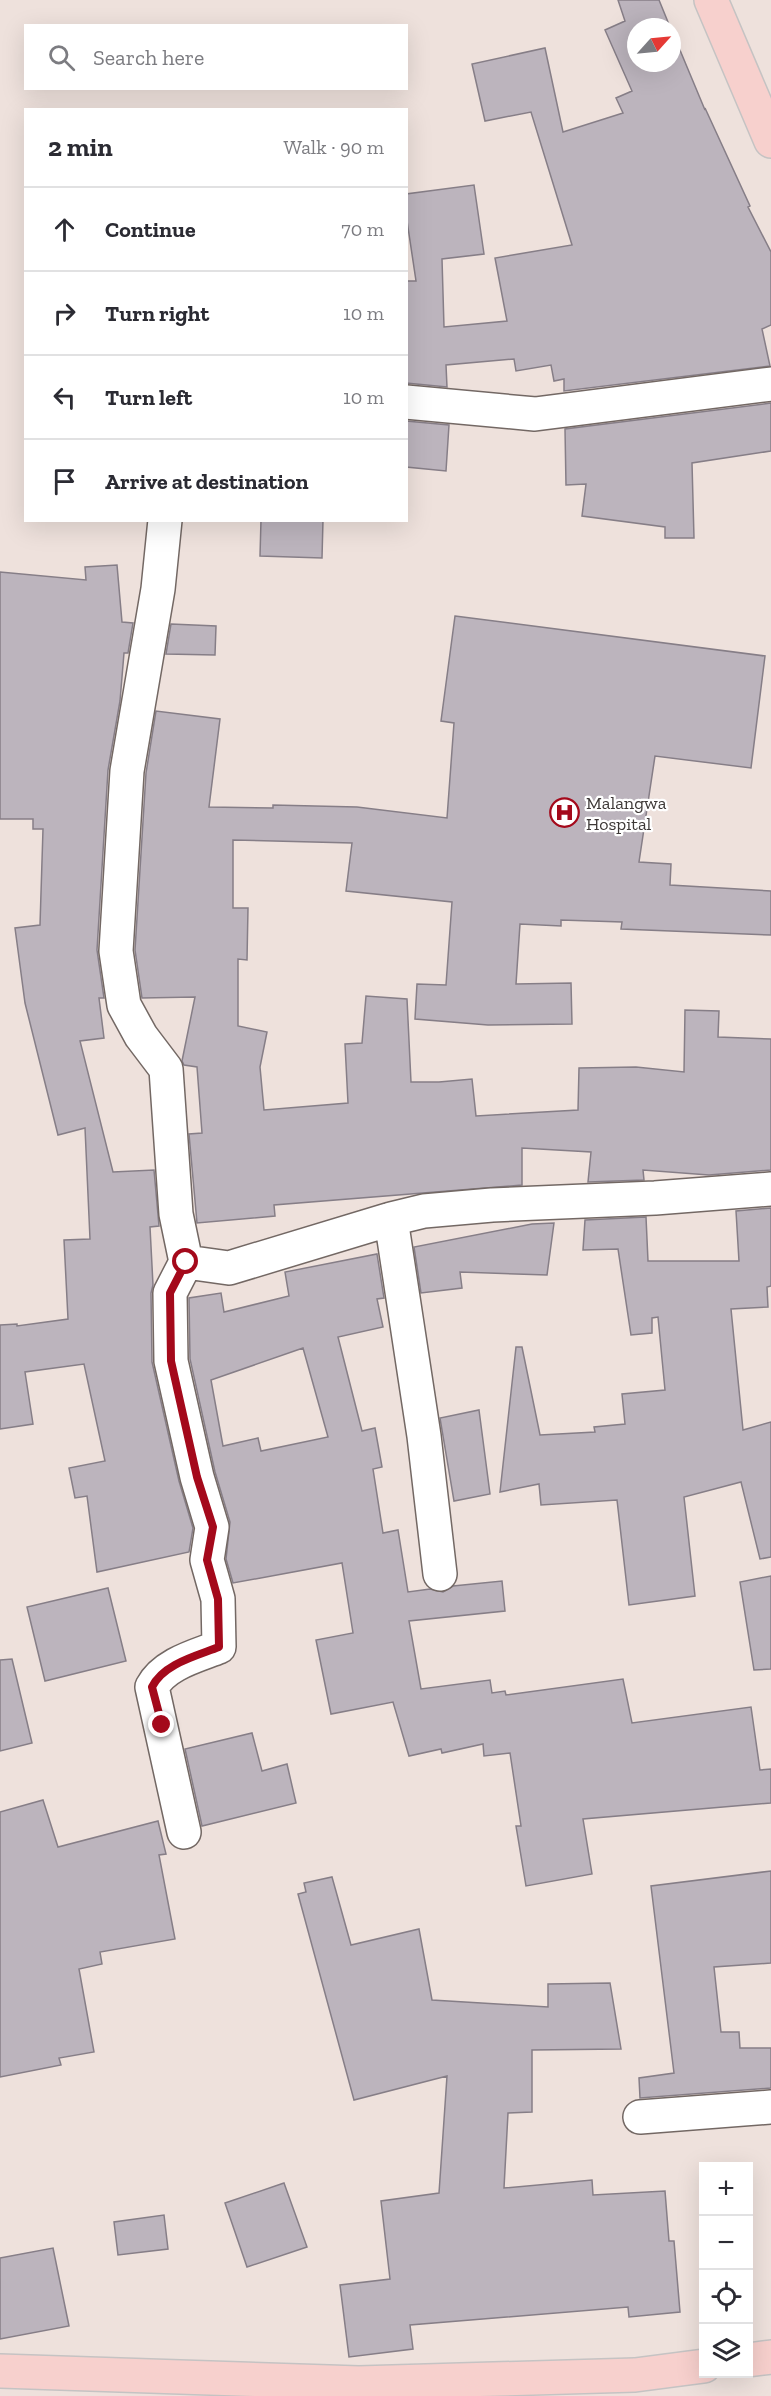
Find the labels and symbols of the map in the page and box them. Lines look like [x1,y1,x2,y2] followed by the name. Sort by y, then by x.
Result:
[627,18,681,72] north arrow
[586,792,667,835] place label: Malangwa Hospital
[549,797,581,829] hospital icon: Malangwa Hospital
[172,1248,198,1274] route start
[148,1711,174,1737] route end

